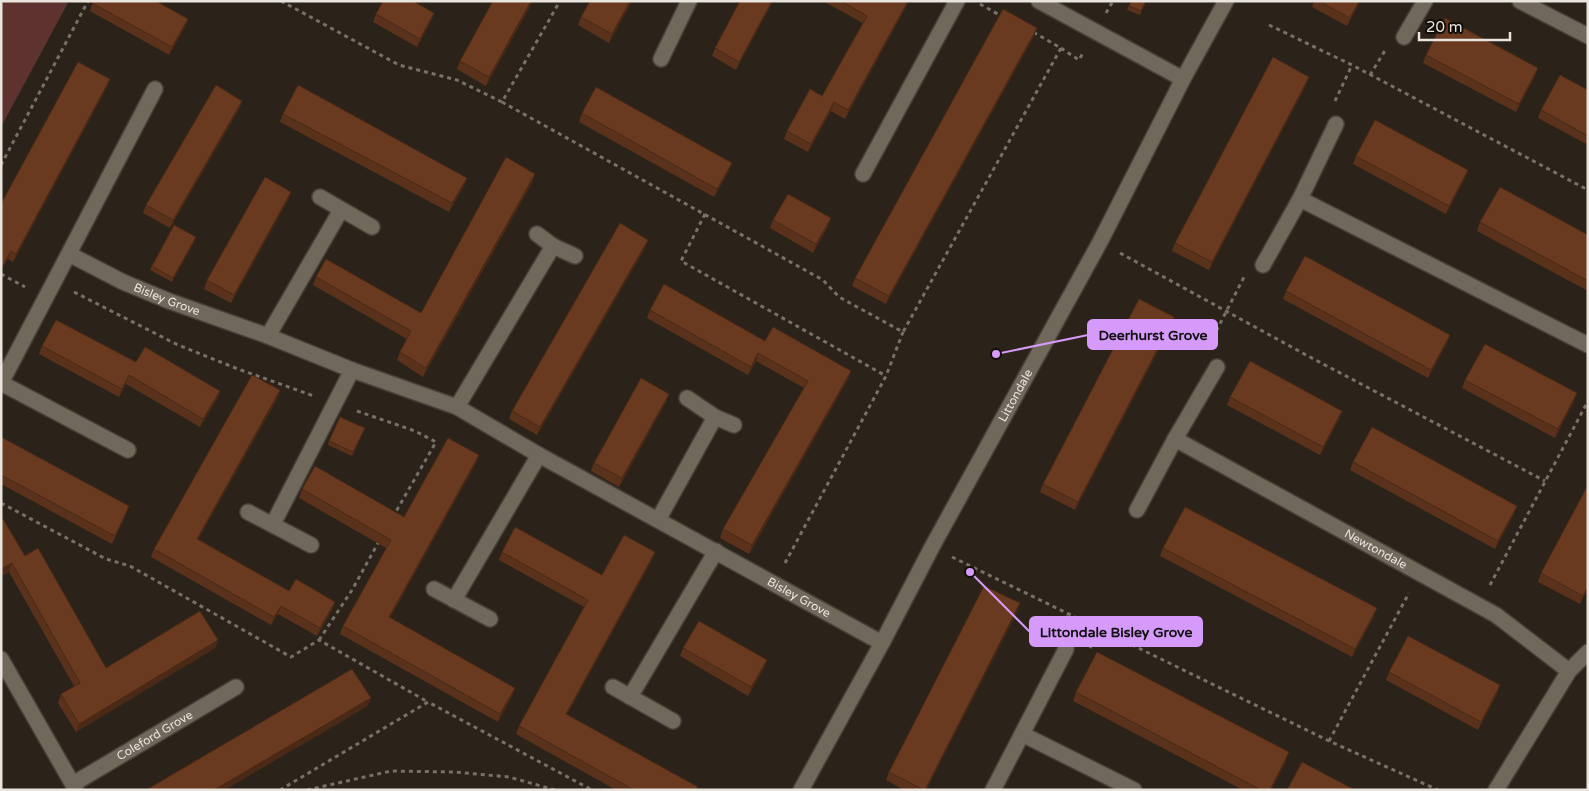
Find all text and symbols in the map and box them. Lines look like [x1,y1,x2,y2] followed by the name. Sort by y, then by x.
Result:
[1419,10,1510,42] scale bar
[1426,18,1463,36] text: 20 m
[132,280,202,318] street label: Bisley Grove
[1088,320,1217,349] callout: Deerhurst Grove
[1099,327,1208,344] text: Deerhurst Grove
[995,367,1036,424] street label: Littondale
[1342,526,1410,572] street label: Newtondale
[765,574,833,621] street label: Bisley Grove
[1030,617,1202,646] callout: Littondale Bisley Grove
[1040,624,1192,641] text: Littondale Bisley Grove
[114,707,195,763] street label: Coleford Grove

